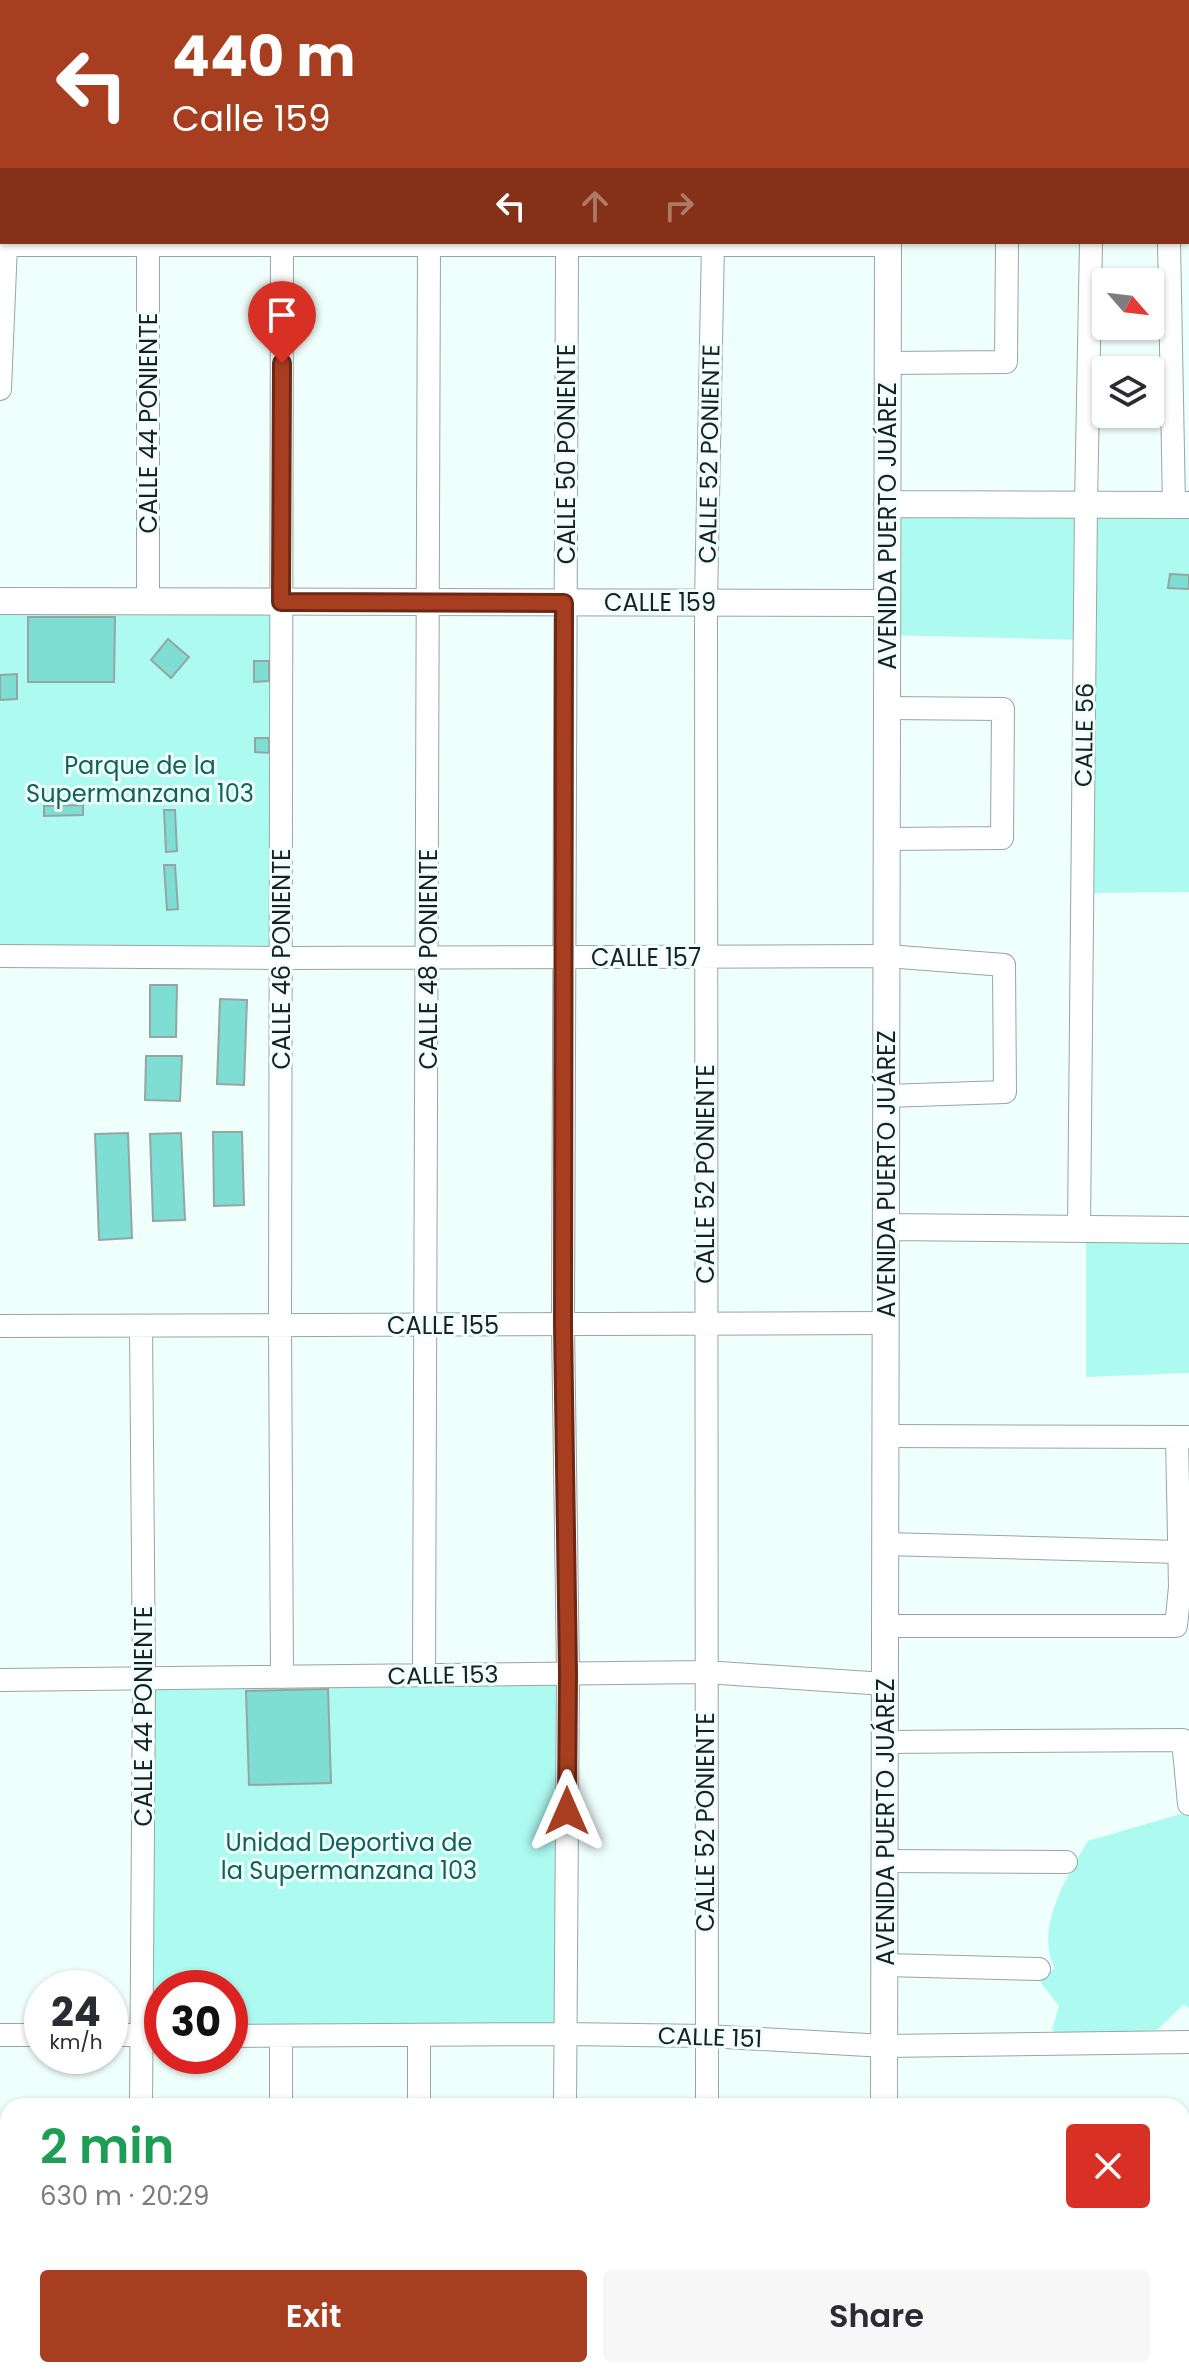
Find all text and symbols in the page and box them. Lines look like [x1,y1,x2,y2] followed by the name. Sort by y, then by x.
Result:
[172,17,356,96] text: 440 m
[40,32,144,136] icon: left
[172,93,331,144] text: Calle 159
[489,184,533,228] icon: left
[573,184,617,228] icon: ahead
[657,184,701,228] icon: right
[1092,268,1164,340] north arrow
[1092,268,1164,428] map controls
[248,281,316,363] pin
[260,293,304,337] icon: arrive
[132,313,165,533] street label: CALLE 44 PONIENTE
[550,344,583,564] street label: CALLE 50 PONIENTE
[691,344,727,564] street label: CALLE 52 PONIENTE
[1092,356,1164,428] button: layers
[871,382,904,670] street label: AVENIDA PUERTO JUÁREZ
[604,586,716,619] street label: CALLE 159
[1067,682,1101,788] street label: CALLE 56
[26,749,254,810] park label: Parque de la Supermanzana 103
[265,849,298,1069] street label: CALLE 46 PONIENTE
[412,849,445,1069] street label: CALLE 48 PONIENTE
[591,941,701,974] street label: CALLE 157
[870,1030,903,1318] street label: AVENIDA PUERTO JUÁREZ
[689,1064,722,1284] street label: CALLE 52 PONIENTE
[387,1309,499,1342] street label: CALLE 155
[127,1606,160,1826] street label: CALLE 44 PONIENTE
[387,1658,499,1692] street label: CALLE 153
[869,1678,902,1966] street label: AVENIDA PUERTO JUÁREZ
[689,1712,722,1932] street label: CALLE 52 PONIENTE
[525,1769,609,1853] position arrow
[221,1826,477,1887] park label: Unidad Deportiva de la Supermanzana 103
[144,1970,248,2074] speed limit sign: 30
[51,1984,101,2040] text: 24
[657,2019,763,2055] street label: CALLE 151
[49,2028,103,2056] text: km/h
[40,2113,174,2180] text: 2 min
[1066,2124,1150,2208] button: close
[40,2178,209,2214] text: 630 m · 20:29
[40,2270,587,2362] button: Exit
[603,2270,1150,2362] button: Share

